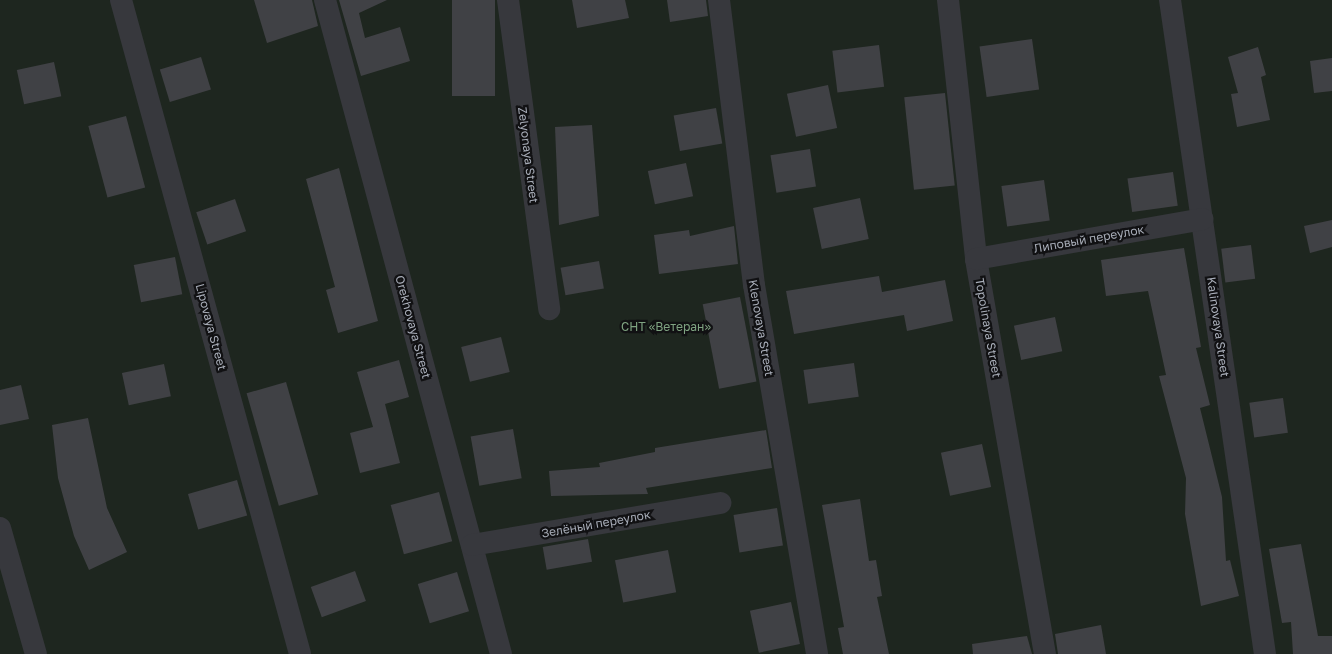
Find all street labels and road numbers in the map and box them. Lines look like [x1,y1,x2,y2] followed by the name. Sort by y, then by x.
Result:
[515,106,541,204] street label: Zelyonaya Street
[1033,222,1145,256] street label: Липовый переулок
[392,274,434,380] street label: Orekhovaya Street
[1204,276,1232,378] street label: Kalinovaya Street
[972,277,1004,379] street label: Topolinaya Street
[745,279,777,377] street label: Klenovaya Street
[193,282,229,372] street label: Lipovaya Street
[540,507,652,541] street label: Зелёный переулок

